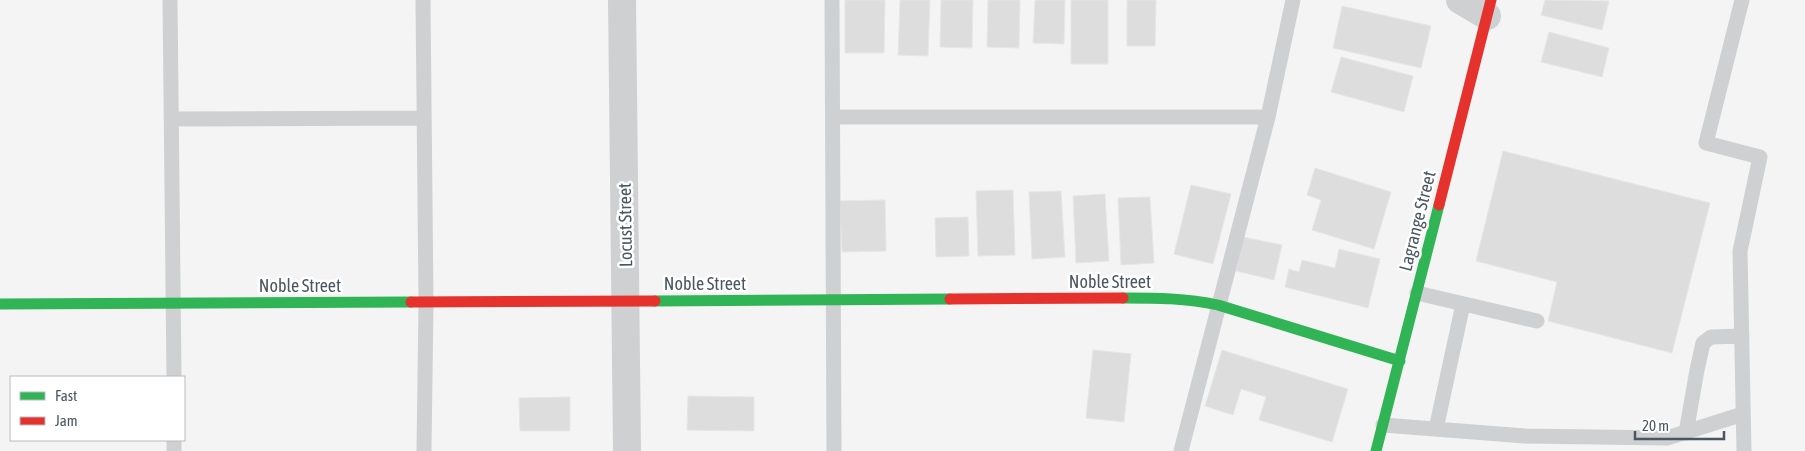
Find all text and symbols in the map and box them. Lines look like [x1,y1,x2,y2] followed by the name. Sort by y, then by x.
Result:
[1394,169,1440,273] street label: Lagrange Street
[614,183,636,267] street label: Locust Street
[1069,271,1151,292] street label: Noble Street
[664,273,746,294] street label: Noble Street
[259,275,341,296] street label: Noble Street
[10,376,185,441] legend
[55,387,77,404] text: Fast
[1635,408,1724,440] scale bar
[55,412,78,429] text: Jam
[1642,417,1669,434] text: 20 m

